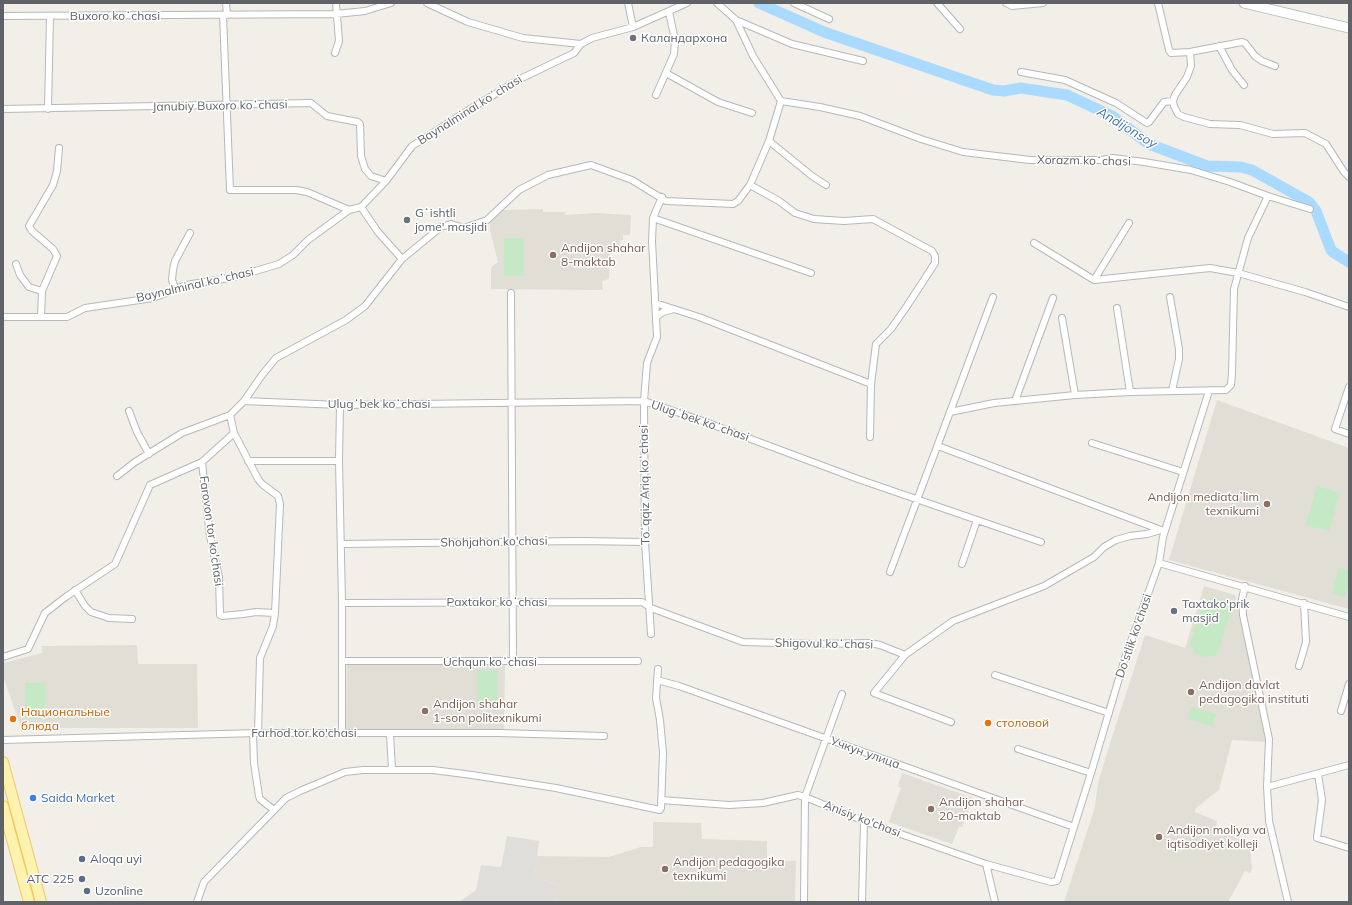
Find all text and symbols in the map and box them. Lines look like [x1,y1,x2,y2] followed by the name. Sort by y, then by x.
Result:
[70,9,160,23] street label: Buxoro koʻchasi
[641,31,727,45] place label: Каландархона
[628,33,638,43] marker: Каландархона
[415,72,525,148] street label: Baynalminal koʻchasi
[152,98,288,114] street label: Janubiy Buxoro koʻchasi
[1094,104,1160,152] water label: Andijonsoy
[1037,153,1131,169] street label: Xorazm koʻchasi
[415,206,487,234] place label: Gʻishtli jome' masjidi
[402,215,412,225] marker: Gʻishtli jome' masjidi
[561,241,646,269] place label: Andijon shahar 8-maktab
[548,250,558,260] marker: Andijon shahar 8-maktab
[135,264,255,306] street label: Baynalminal koʻchasi
[328,397,430,411] street label: Ulugʻbek koʻchasi
[649,397,751,445] street label: Ulugʻbek koʻchasi
[637,425,653,545] street label: Toʻqqiz Ariq koʻchasi
[196,475,226,587] street label: Farovon tor ko'chasi
[1147,490,1259,518] place label: Andijon mediataʼlim texnikumi
[1262,499,1272,509] marker: Andijon mediataʼlim texnikumi
[440,534,548,550] street label: Shohjahon ko'chasi
[1113,592,1155,680] street label: Do'stlik ko'chasi
[447,595,547,609] street label: Paxtakor koʻchasi
[1182,597,1249,625] place label: Taxtako'prik masjid
[1169,606,1179,616] marker: Taxtako'prik masjid
[775,636,873,652] street label: Shigovul koʻchasi
[443,655,537,669] street label: Uchqun koʻchasi
[1199,678,1309,706] place label: Andijon davlat pedagogika instituti
[1186,687,1196,697] marker: Andijon davlat pedagogika instituti
[433,697,542,725] place label: Andijon shahar 1-son politexnikumi
[21,705,110,733] place label: Национальные блюда
[420,706,430,716] marker: Andijon shahar 1-son politexnikumi
[8,714,18,724] marker: Национальные блюда
[996,716,1049,730] place label: столовой
[983,718,993,728] marker: столовой
[251,726,357,740] street label: Farhod tor ko'chasi
[828,734,902,772] street label: Учкун улица
[41,791,115,805] place label: Saida Market
[28,793,38,803] marker: Saida Market
[939,795,1024,823] place label: Andijon shahar 20-maktab
[821,798,903,840] street label: Anisiy ko'chasi
[926,804,936,814] marker: Andijon shahar 20-maktab
[1167,823,1266,851] place label: Andijon moliya va iqtisodiyet kolleji
[1154,832,1164,842] marker: Andijon moliya va iqtisodiyet kolleji
[90,852,142,866] place label: Aloqa uyi
[77,854,87,864] marker: Aloqa uyi
[673,855,784,883] place label: Andijon pedagogika texnikumi
[660,864,670,874] marker: Andijon pedagogika texnikumi
[26,872,74,886] place label: АТС 225
[77,874,87,884] marker: АТС 225
[95,884,143,898] place label: Uzonline
[82,886,92,896] marker: Uzonline

